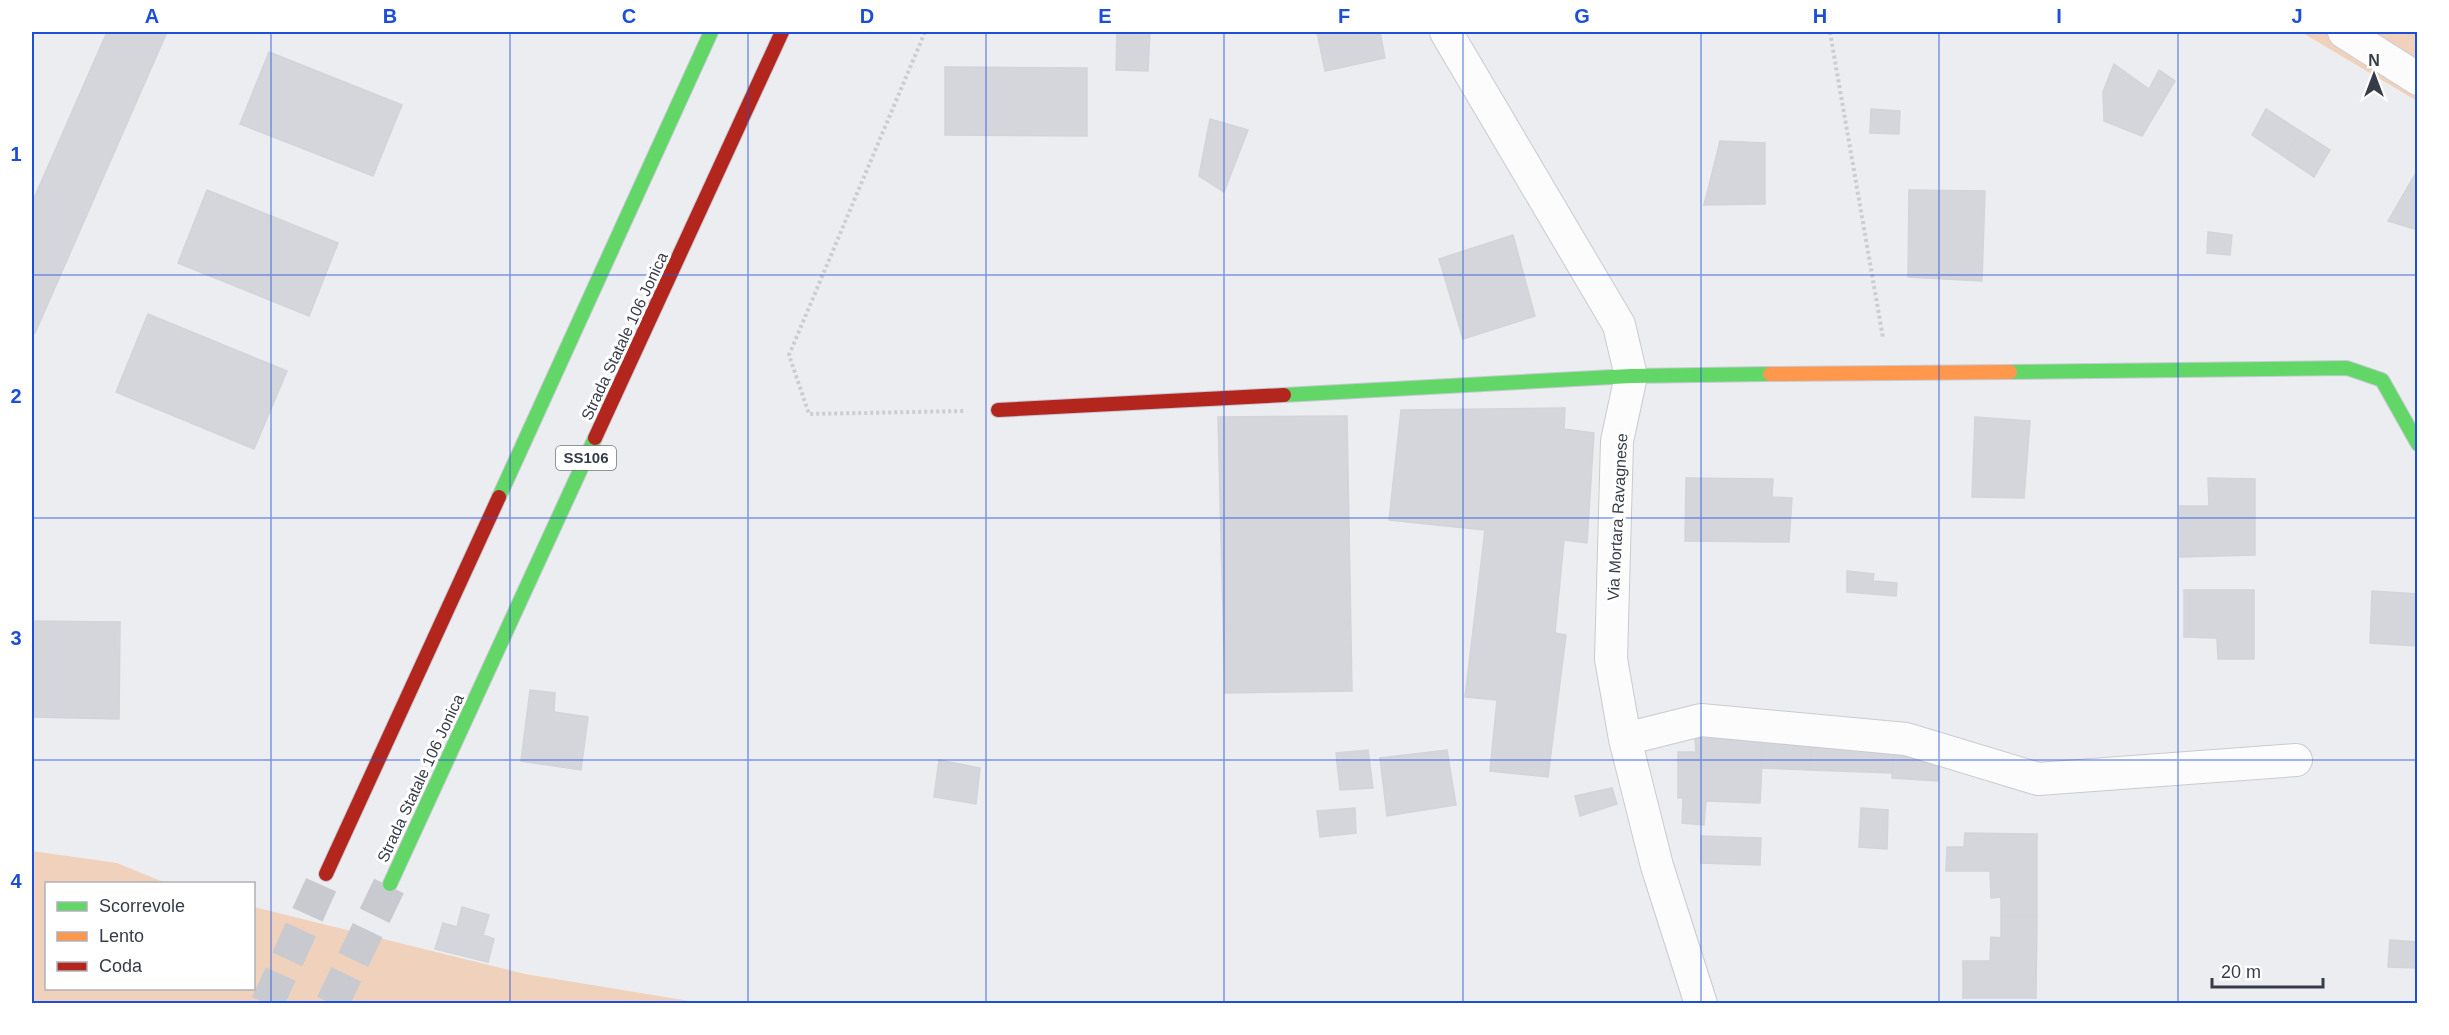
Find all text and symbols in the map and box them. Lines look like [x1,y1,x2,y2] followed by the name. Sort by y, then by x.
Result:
[145,5,159,27] text: A
[383,5,397,27] text: B
[622,5,636,27] text: C
[860,5,874,27] text: D
[1098,5,1112,27] text: E
[1338,5,1350,27] text: F
[1574,5,1590,27] text: G
[1813,5,1827,27] text: H
[2056,5,2062,27] text: I
[2291,5,2303,27] text: J
[2344,45,2404,105] north arrow
[2368,52,2380,69] text: N
[10,143,22,165] text: 1
[578,249,671,423] street label: Strada Statale 106 Jonica
[10,385,22,407] text: 2
[1605,433,1630,601] street label: Via Mortara Ravagnese
[556,446,616,470] road number: SS106
[10,627,22,649] text: 3
[374,691,467,865] street label: Strada Statale 106 Jonica
[10,870,22,892] text: 4
[45,882,255,990] legend
[99,896,185,916] text: Scorrevole
[99,926,144,946] text: Lento
[2212,951,2323,989] scale bar
[99,956,143,976] text: Coda
[2221,962,2261,982] text: 20 m

